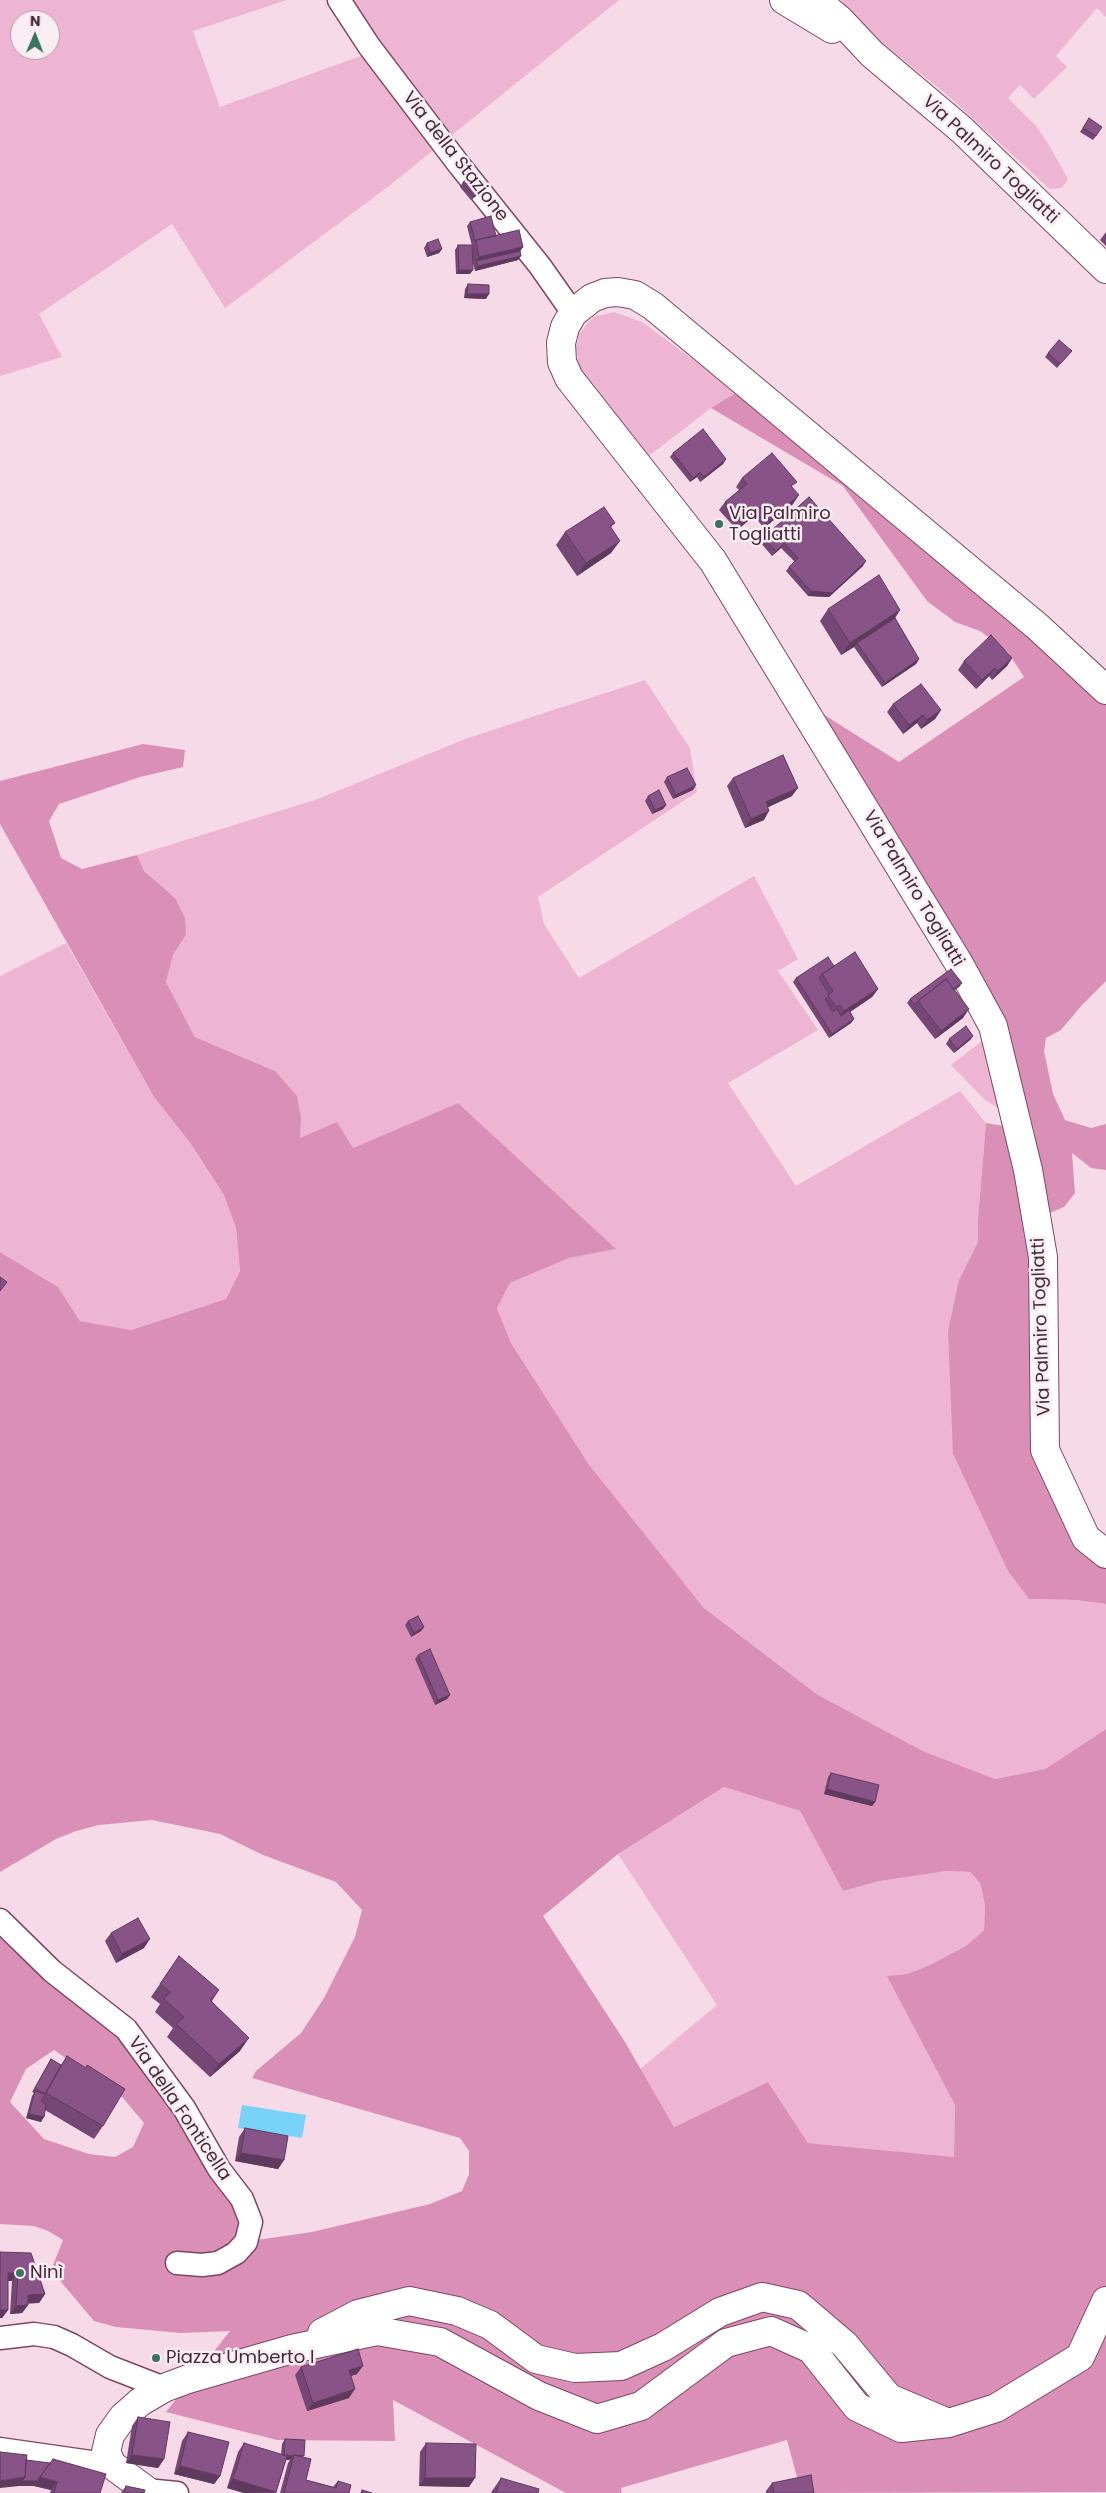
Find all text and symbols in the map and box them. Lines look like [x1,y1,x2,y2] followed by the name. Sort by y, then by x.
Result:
[10,10,60,60] north arrow
[30,11,41,31] text: N
[398,88,512,226] street label: Via della Stazione
[917,91,1063,229] street label: Via Palmiro Togliatti
[729,503,831,546] place label: Via Palmiro Togliatti
[713,518,725,530] marker: Via Palmiro Togliatti
[858,807,968,971] street label: Via Palmiro Togliatti
[1028,1237,1056,1417] street label: Via Palmiro Togliatti
[123,2033,235,2185] street label: Via della Fonticella
[30,2262,63,2284] place label: Ninì
[14,2267,26,2279] marker: Ninì
[166,2347,314,2369] place label: Piazza Umberto I
[150,2352,162,2364] marker: Piazza Umberto I

